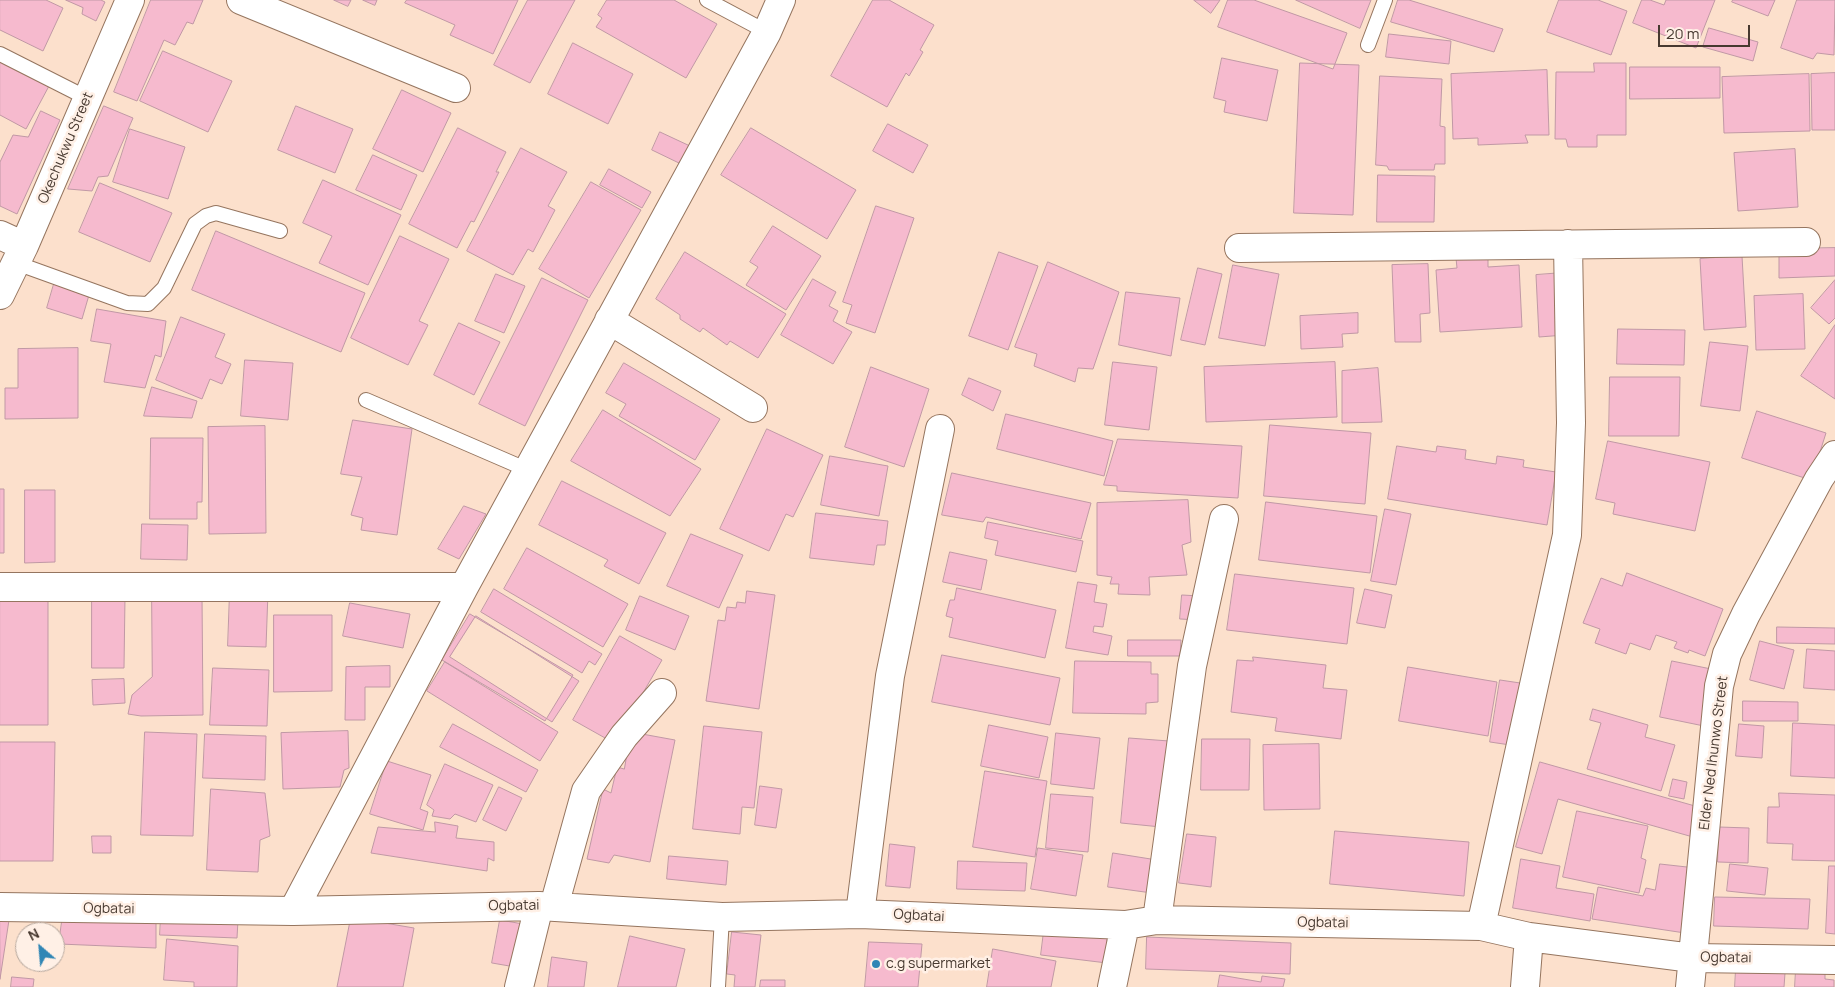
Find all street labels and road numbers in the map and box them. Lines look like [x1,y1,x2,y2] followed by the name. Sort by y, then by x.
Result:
[35,90,97,206] street label: Okechukwu Street
[1696,675,1732,831] street label: Elder Ned Ihunwo Street
[488,897,540,915] street label: Ogbatai
[83,900,135,918] street label: Ogbatai
[893,906,945,926] street label: Ogbatai
[1297,914,1349,932] street label: Ogbatai
[1700,949,1752,967] street label: Ogbatai

